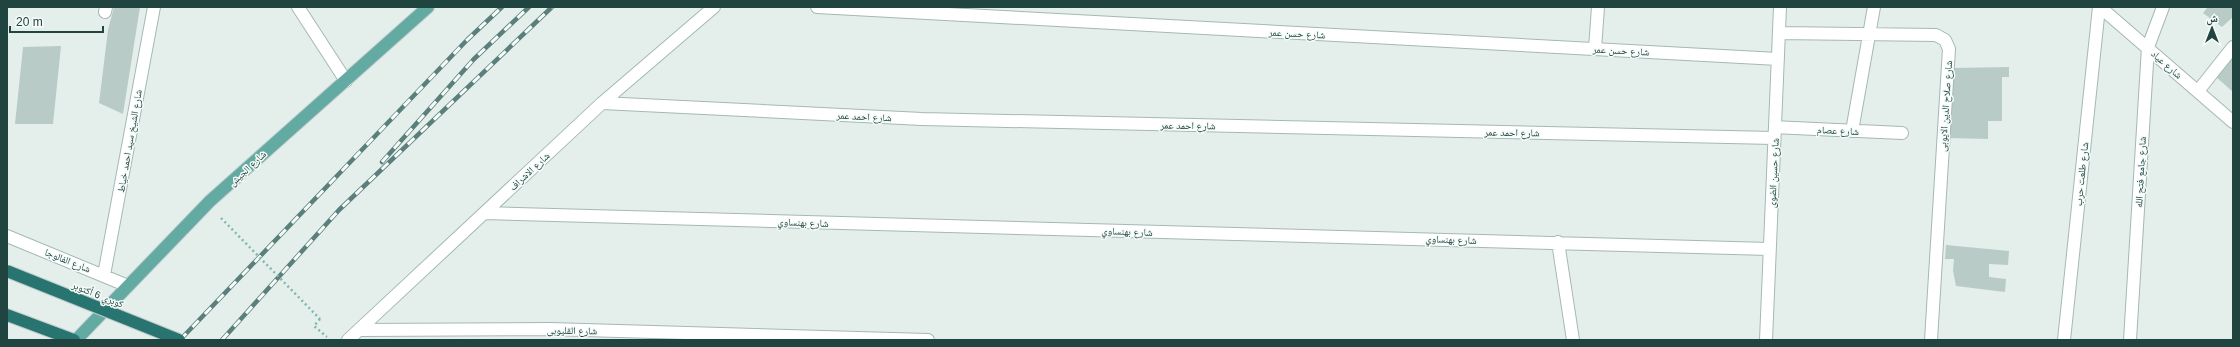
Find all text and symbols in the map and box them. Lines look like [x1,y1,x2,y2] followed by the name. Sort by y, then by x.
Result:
[10,8,103,34] scale bar
[2192,8,2232,48] north arrow
[2206,12,2218,26] text: ش
[16,15,43,29] text: 20 m
[1267,26,1326,41] street label: شارع حسن عمر
[1591,43,1650,58] street label: شارع حسن عمر
[2148,48,2185,82] street label: شارع عياد
[1937,60,1955,152] street label: شارع صلاح الدين الايوبى
[115,88,145,194] street label: شارع الشيخ سيد احمد خياط
[835,110,892,124] street label: شارع احمد عمر
[1159,119,1216,132] street label: شارع احمد عمر
[1817,124,1860,139] street label: شارع عصام
[1483,126,1540,139] street label: شارع احمد عمر
[2133,136,2149,208] street label: شارع جامع فتح الله
[1766,137,1782,208] street label: شارع حسين الضوى
[2073,141,2091,207] street label: شارع طلعت حرب
[227,148,269,189] street label: شارع الجيش
[507,150,553,193] street label: شارع الاشراف
[777,216,829,231] street label: شارع بهنساوي
[1101,225,1153,240] street label: شارع بهنساوي
[1425,233,1477,248] street label: شارع بهنساوي
[43,246,93,276] street label: شارع الفالوجا
[69,278,125,312] street label: كوبري 6 أكتوبر
[547,325,598,337] street label: شارع القليوبى

